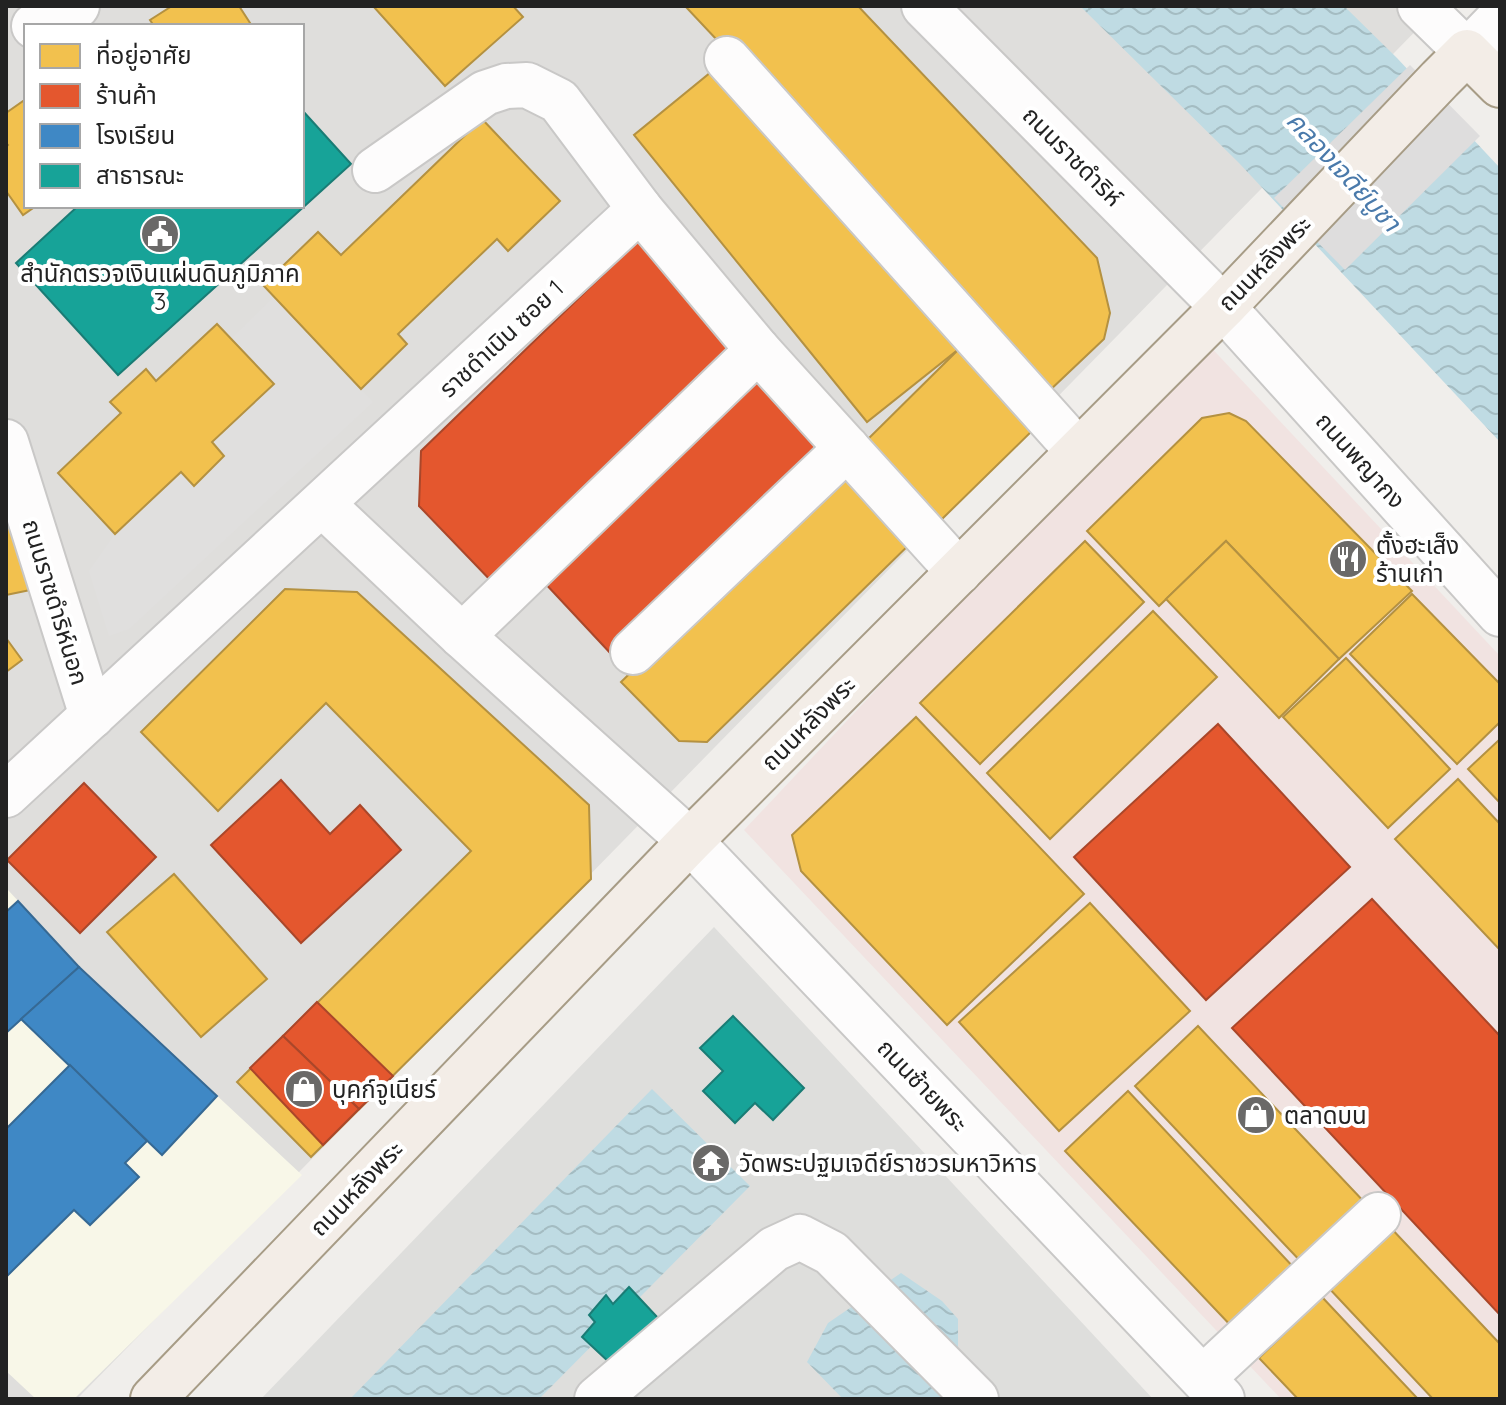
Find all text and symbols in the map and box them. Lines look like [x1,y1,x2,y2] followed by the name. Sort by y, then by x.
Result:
[24,24,304,208] legend
[96,39,192,71] text: ที่อยู่อาศัย
[96,80,157,110] text: ร้านค้า
[1017,100,1130,213] street label: ถนนราชดำริห์
[1280,104,1409,239] water label: คลองเจดีย์บูชา
[96,120,175,150] text: โรงเรียน
[96,160,184,190] text: สาธารณะ
[1211,209,1317,317] street label: ถนนหลังพระ
[139,213,181,255] public building icon: สำนักตรวจเงินแผ่นดินภูมิภาค 3
[20,258,300,316] place label: สำนักตรวจเงินแผ่นดินภูมิภาค 3
[433,273,569,403] street label: ราชดำเนิน ซอย 1
[1310,406,1412,514] street label: ถนนพญากง
[17,515,95,689] street label: ถนนราชดำริห์นอก
[1376,530,1459,588] place label: ตั้งฮะเส็ง ร้านเก่า
[1327,538,1369,580] restaurant icon: ตั้งฮะเส็ง ร้านเก่า
[755,670,861,776] street label: ถนนหลังพระ
[871,1032,975,1138] street label: ถนนซ้ายพระ
[283,1068,325,1110] shop icon: บุคก์จูเนียร์
[332,1074,437,1105] place label: บุคก์จูเนียร์
[1235,1094,1277,1136] shop icon: ตลาดบน
[1284,1100,1367,1130] place label: ตลาดบน
[303,1134,409,1242] street label: ถนนหลังพระ
[690,1142,732,1184] temple icon: วัดพระปฐมเจดีย์ราชวรมหาวิหาร
[739,1148,1037,1178] place label: วัดพระปฐมเจดีย์ราชวรมหาวิหาร

